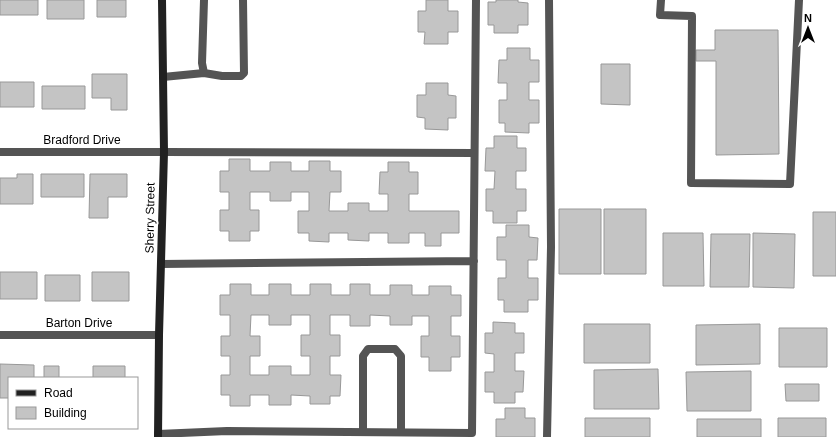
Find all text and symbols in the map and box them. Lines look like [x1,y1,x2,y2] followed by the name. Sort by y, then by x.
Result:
[788,8,828,48] north arrow
[804,12,812,24] text: N
[43,133,121,147] street label: Bradford Drive
[142,182,158,253] street label: Sherry Street
[46,316,113,330] street label: Barton Drive
[8,377,138,429] legend
[44,386,73,400] text: Road
[44,406,87,420] text: Building

